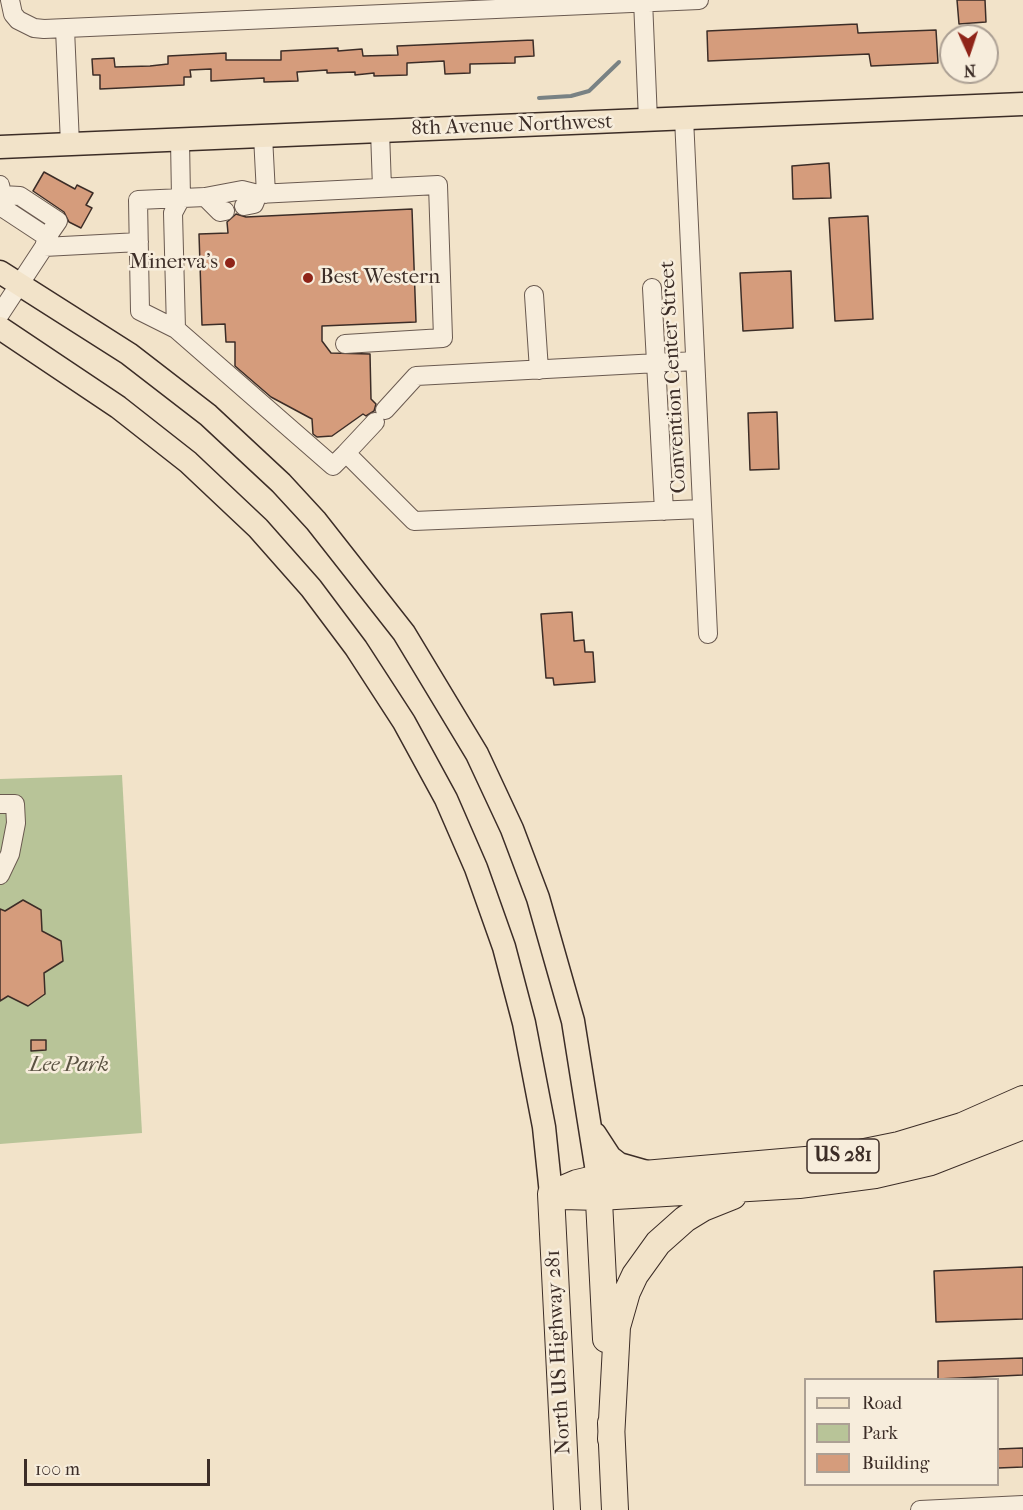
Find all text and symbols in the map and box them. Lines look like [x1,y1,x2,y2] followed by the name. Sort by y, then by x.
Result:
[939,24,999,84] north arrow
[963,61,976,80] text: N
[411,110,613,142] street label: 8th Avenue Northwest
[129,250,218,276] place label: Minerva's
[223,256,237,270] marker: Minerva's
[655,260,693,494] street label: Convention Center Street
[320,265,440,291] place label: Best Western
[301,271,315,285] marker: Best Western
[29,1053,109,1079] park label: Lee Park
[807,1139,879,1173] road number: US 281
[541,1249,577,1455] street label: North US Highway 281
[804,1378,999,1486] legend
[862,1393,902,1414] text: Road
[862,1423,898,1444] text: Park
[27,1447,213,1485] scale bar
[862,1453,929,1474] text: Building
[35,1459,80,1480] text: 100 m

